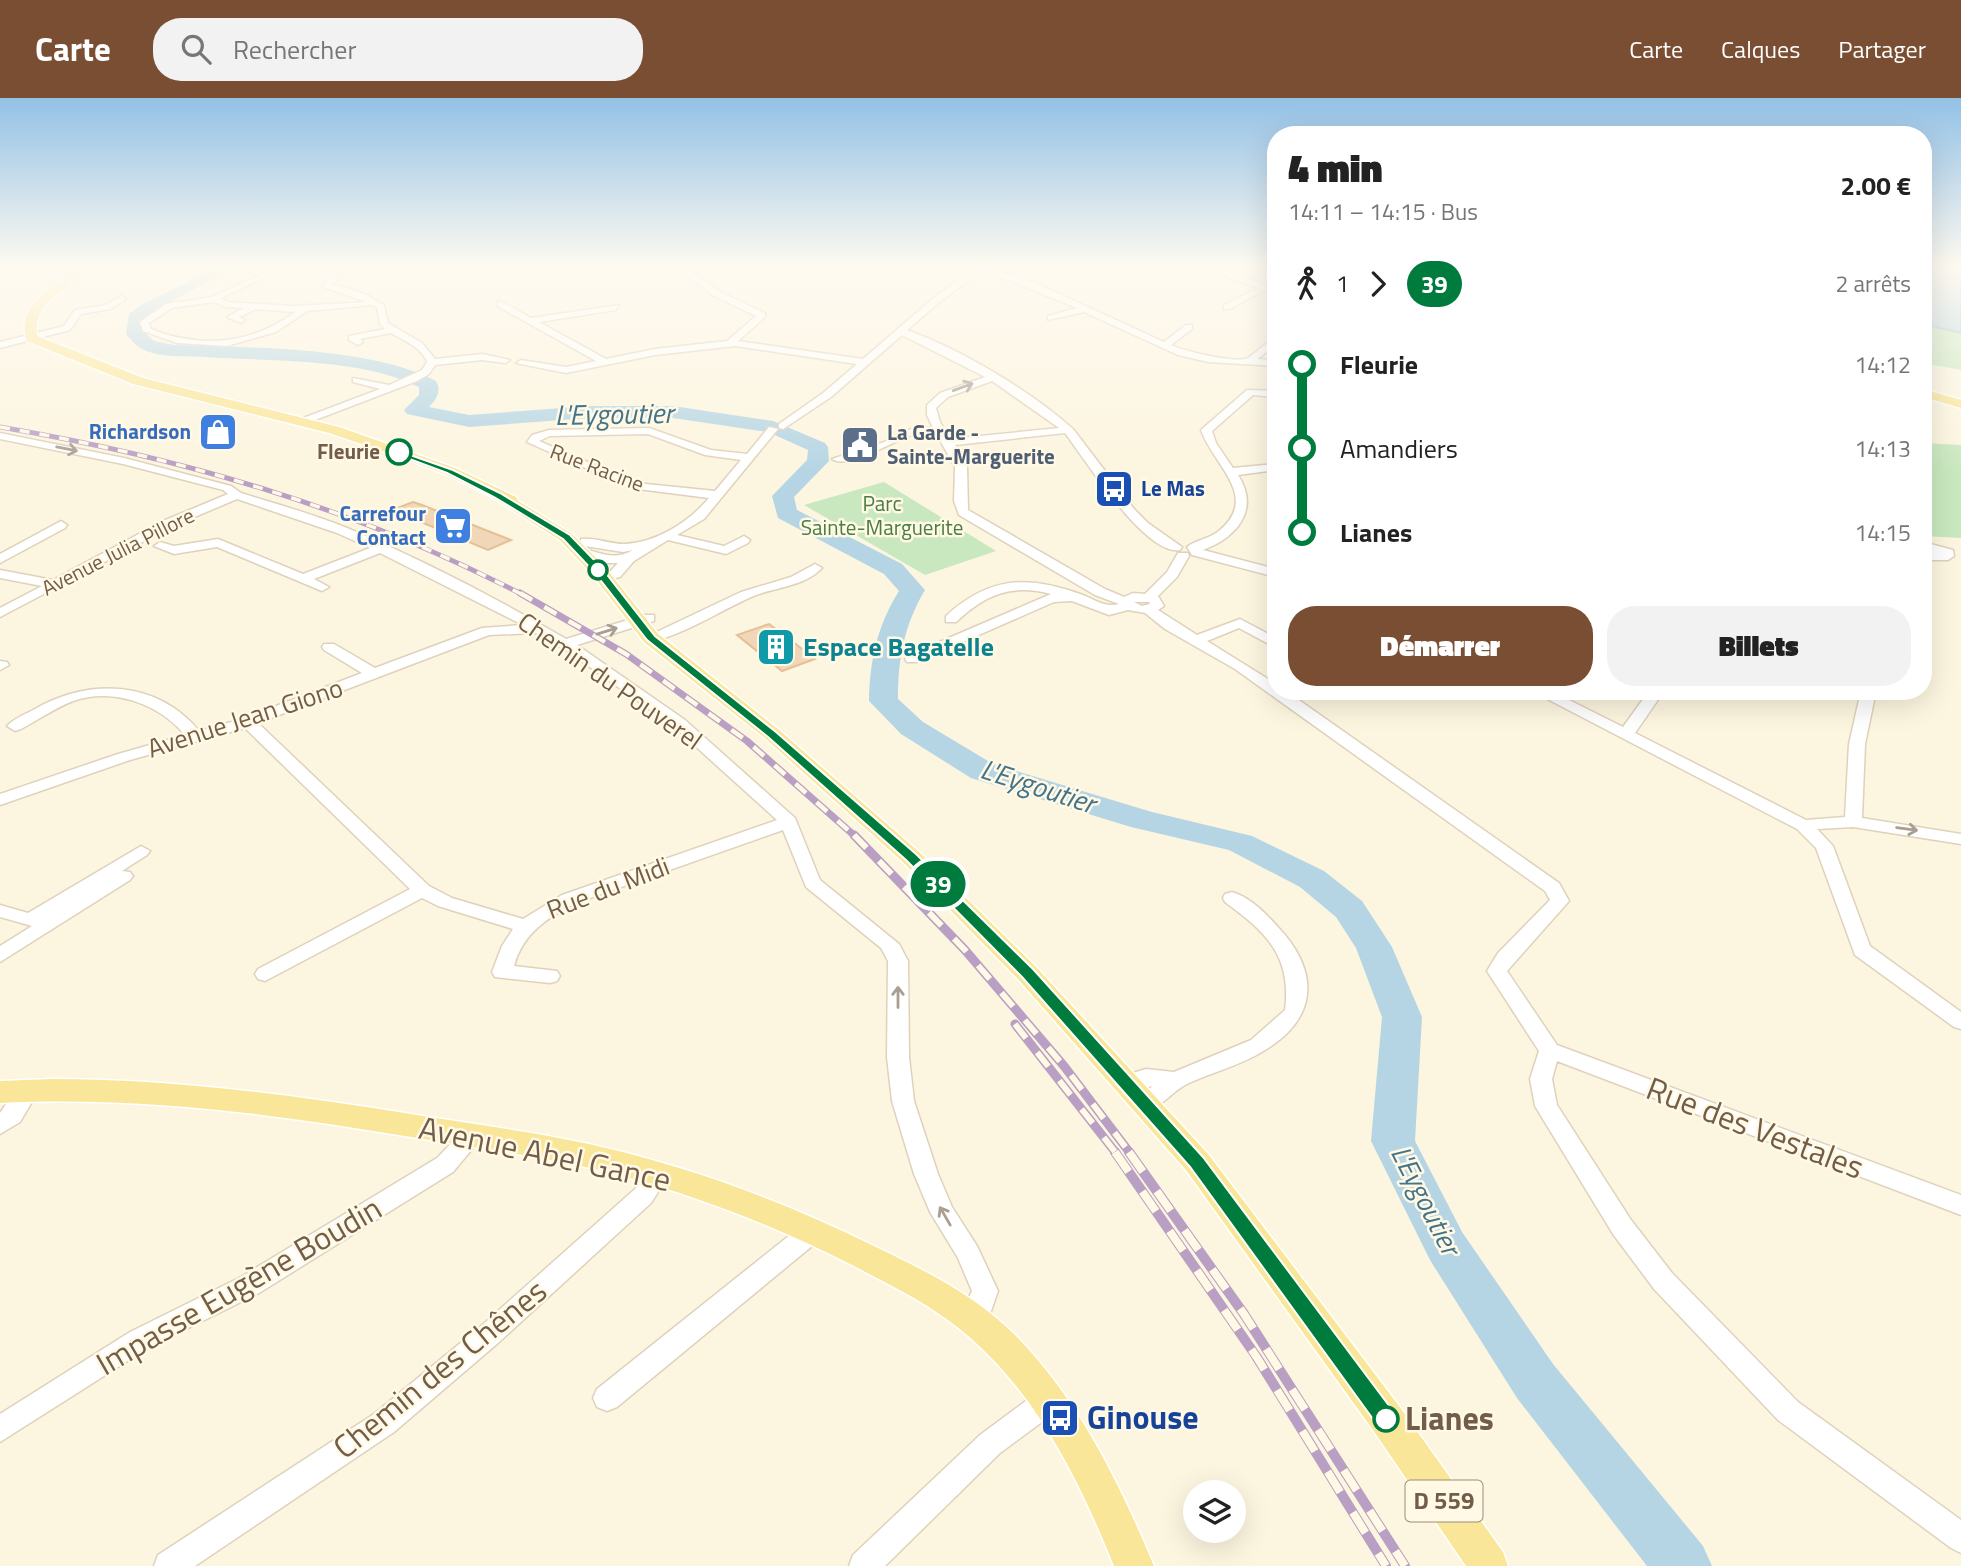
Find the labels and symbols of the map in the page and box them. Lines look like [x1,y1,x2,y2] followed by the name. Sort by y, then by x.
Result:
[952,380,974,393] one-way arrow
[555,391,677,436] water label: L'Eygoutier
[197,411,239,453] shop icon: Richardson
[89,415,191,447] place label: Richardson
[887,416,1055,472] place label: La Garde - Sainte-Marguerite
[839,424,881,466] public building icon: La Garde - Sainte-Marguerite
[317,435,380,467] place label: Fleurie
[546,435,649,500] street label: Rue Racine
[386,439,412,465] marker: Fleurie
[55,443,78,457] one-way arrow
[1093,468,1135,510] bus stop icon: Le Mas
[1141,472,1205,504] place label: Le Mas
[801,487,963,543] park label: Parc Sainte-Marguerite
[340,497,426,553] place label: Carrefour Contact
[36,499,199,603] street label: Avenue Julia Pillore
[432,505,474,547] supermarket icon: Carrefour Contact
[588,560,608,580] unlabelled marker
[510,602,711,759] street label: Chemin du Pouverel
[596,624,618,637] one-way arrow
[755,626,797,668] building icon: Espace Bagatelle
[803,627,994,666] place label: Espace Bagatelle
[142,668,348,767] street label: Avenue Jean Giono
[975,747,1104,825] water label: L'Eygoutier
[1895,823,1918,836] one-way arrow
[541,846,675,929] street label: Rue du Midi
[906,861,970,907] line badge: 39
[891,985,905,1008] one-way arrow
[1640,1064,1871,1191] street label: Rue des Vestales
[415,1103,676,1203] street label: Avenue Abel Gance
[1380,1137,1474,1265] water label: L'Eygoutier
[87,1184,390,1387] street label: Impasse Eugène Boudin
[938,1206,951,1227] one-way arrow
[322,1267,557,1470] street label: Chemin des Chênes
[1087,1393,1199,1441] place label: Ginouse
[1405,1394,1494,1442] place label: Lianes
[1039,1397,1081,1439] bus stop icon: Ginouse
[1373,1406,1399,1432] marker: Lianes
[1406,1480,1482,1521] road number: D 559

